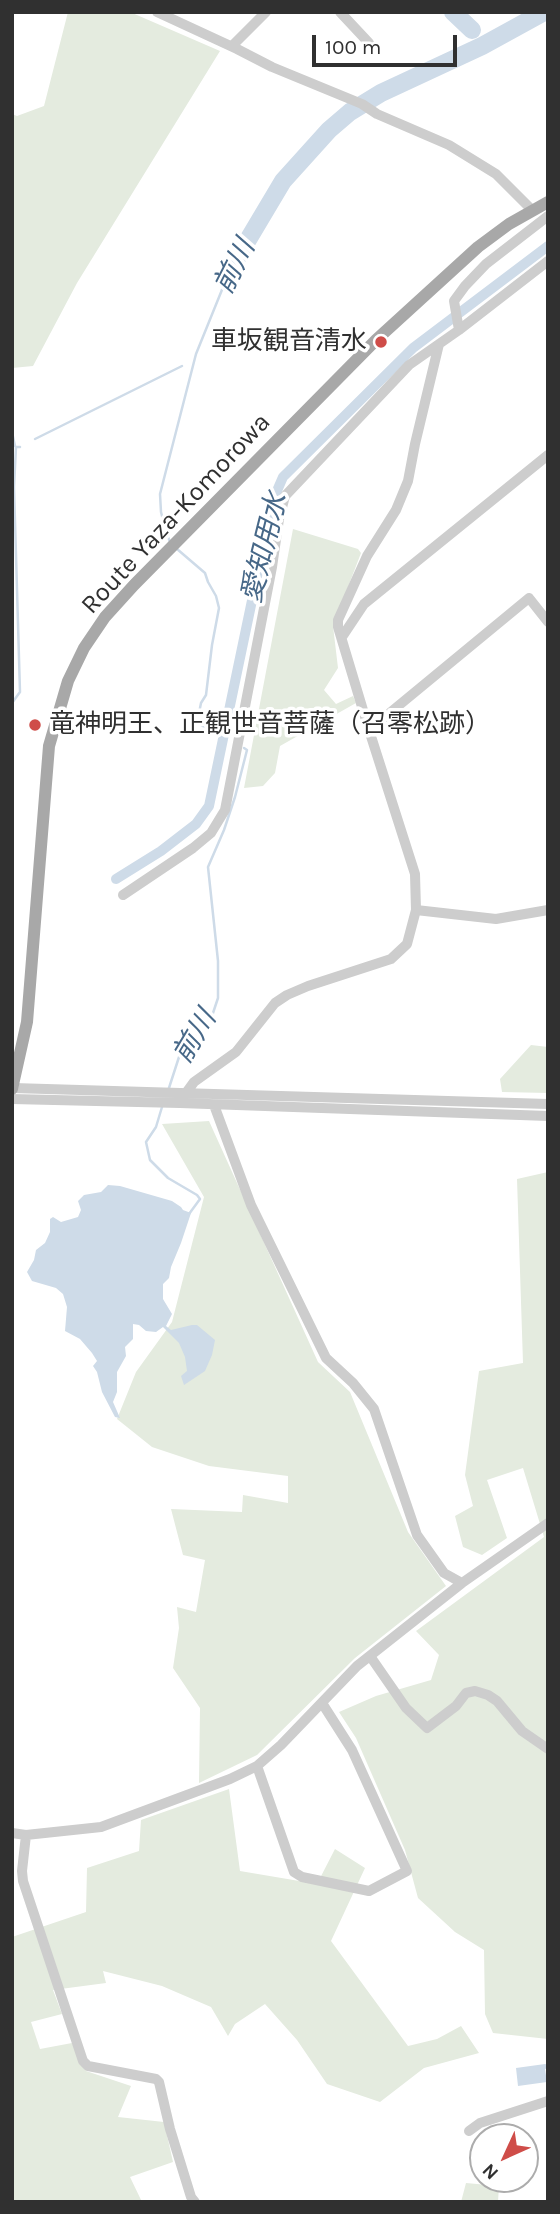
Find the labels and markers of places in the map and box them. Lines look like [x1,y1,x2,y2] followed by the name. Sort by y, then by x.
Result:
[211,326,367,358] place label: 車坂観音清水
[373,334,389,350] marker: 車坂観音清水
[49,709,491,741] place label: 竜神明王、正観世音菩薩（召零松跡）
[27,717,43,733] marker: 竜神明王、正観世音菩薩（召零松跡）

